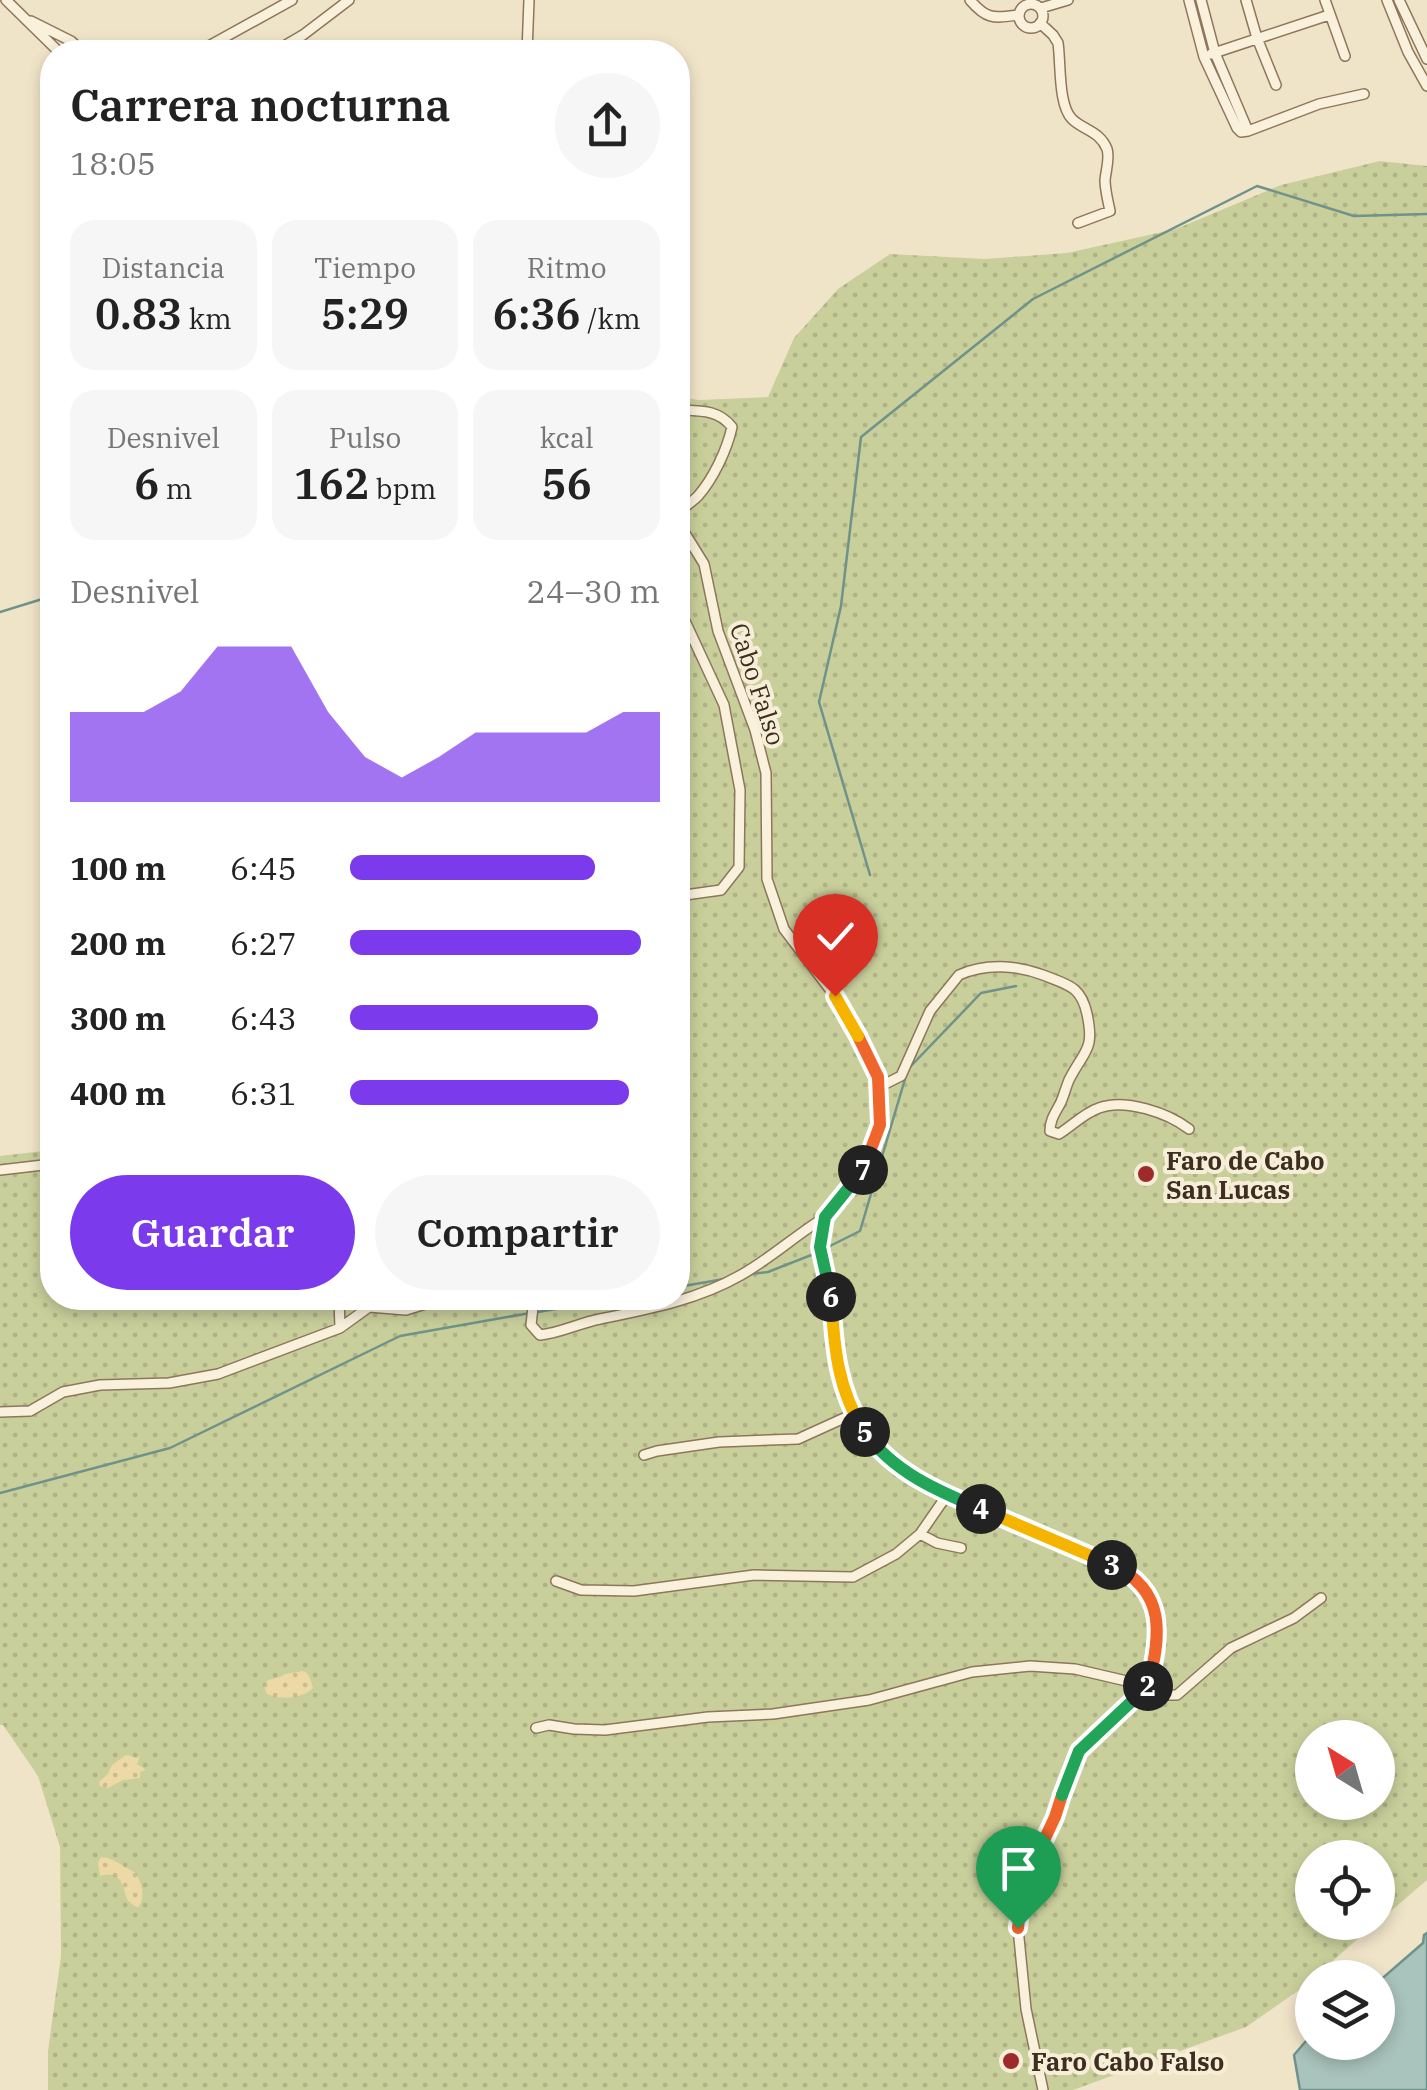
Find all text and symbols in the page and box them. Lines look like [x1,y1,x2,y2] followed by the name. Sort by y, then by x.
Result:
[555,73,660,178] button: share
[70,75,451,133] text: Carrera nocturna
[70,142,156,184] text: 18:05
[101,249,225,286] text: Distancia
[314,249,416,286] text: Tiempo
[527,249,607,286] text: Ritmo
[95,286,182,341] text: 0.83
[321,286,409,341] text: 5:29
[493,286,581,341] text: 6:36
[182,300,232,337] text: km
[581,300,641,337] text: /km
[107,419,220,456] text: Desnivel
[329,419,401,456] text: Pulso
[540,419,594,456] text: kcal
[134,456,159,511] text: 6
[294,456,369,511] text: 162
[541,456,592,511] text: 56
[159,470,193,507] text: m
[369,470,436,507] text: bpm
[70,570,199,612] text: Desnivel
[526,570,660,612] text: 24–30 m
[723,619,793,749] street label: Cabo Falso
[70,847,166,889] text: 100 m
[230,847,297,889] text: 6:45
[793,894,878,997] pin
[808,909,863,964] icon: check
[70,922,166,964] text: 200 m
[230,922,297,964] text: 6:27
[70,997,166,1039] text: 300 m
[230,997,297,1039] text: 6:43
[70,1072,166,1114] text: 400 m
[230,1072,297,1114] text: 6:31
[1166,1144,1325,1206] place label: Faro de Cabo San Lucas
[838,1145,888,1195] pin: 7
[855,1151,871,1188] text: 7
[1135,1163,1157,1185] marker: Faro de Cabo San Lucas
[70,1175,355,1290] button: Guardar
[375,1175,660,1290] button: Compartir
[806,1272,856,1322] pin: 6
[823,1278,839,1315] text: 6
[840,1407,890,1457] pin: 5
[857,1413,873,1450] text: 5
[956,1484,1006,1534] pin: 4
[973,1490,989,1527] text: 4
[1087,1540,1137,1590] pin: 3
[1104,1546,1120,1583] text: 3
[1123,1661,1173,1711] pin: 2
[1140,1667,1156,1704] text: 2
[1295,1720,1395,1820] north arrow
[1295,1720,1395,2060] map controls
[976,1826,1061,1929] pin
[1295,1840,1395,1940] button: locate
[991,1841,1046,1896] icon: arrive
[1295,1960,1395,2060] button: layers
[1031,2045,1224,2078] place label: Faro Cabo Falso
[1000,2050,1022,2072] marker: Faro Cabo Falso

